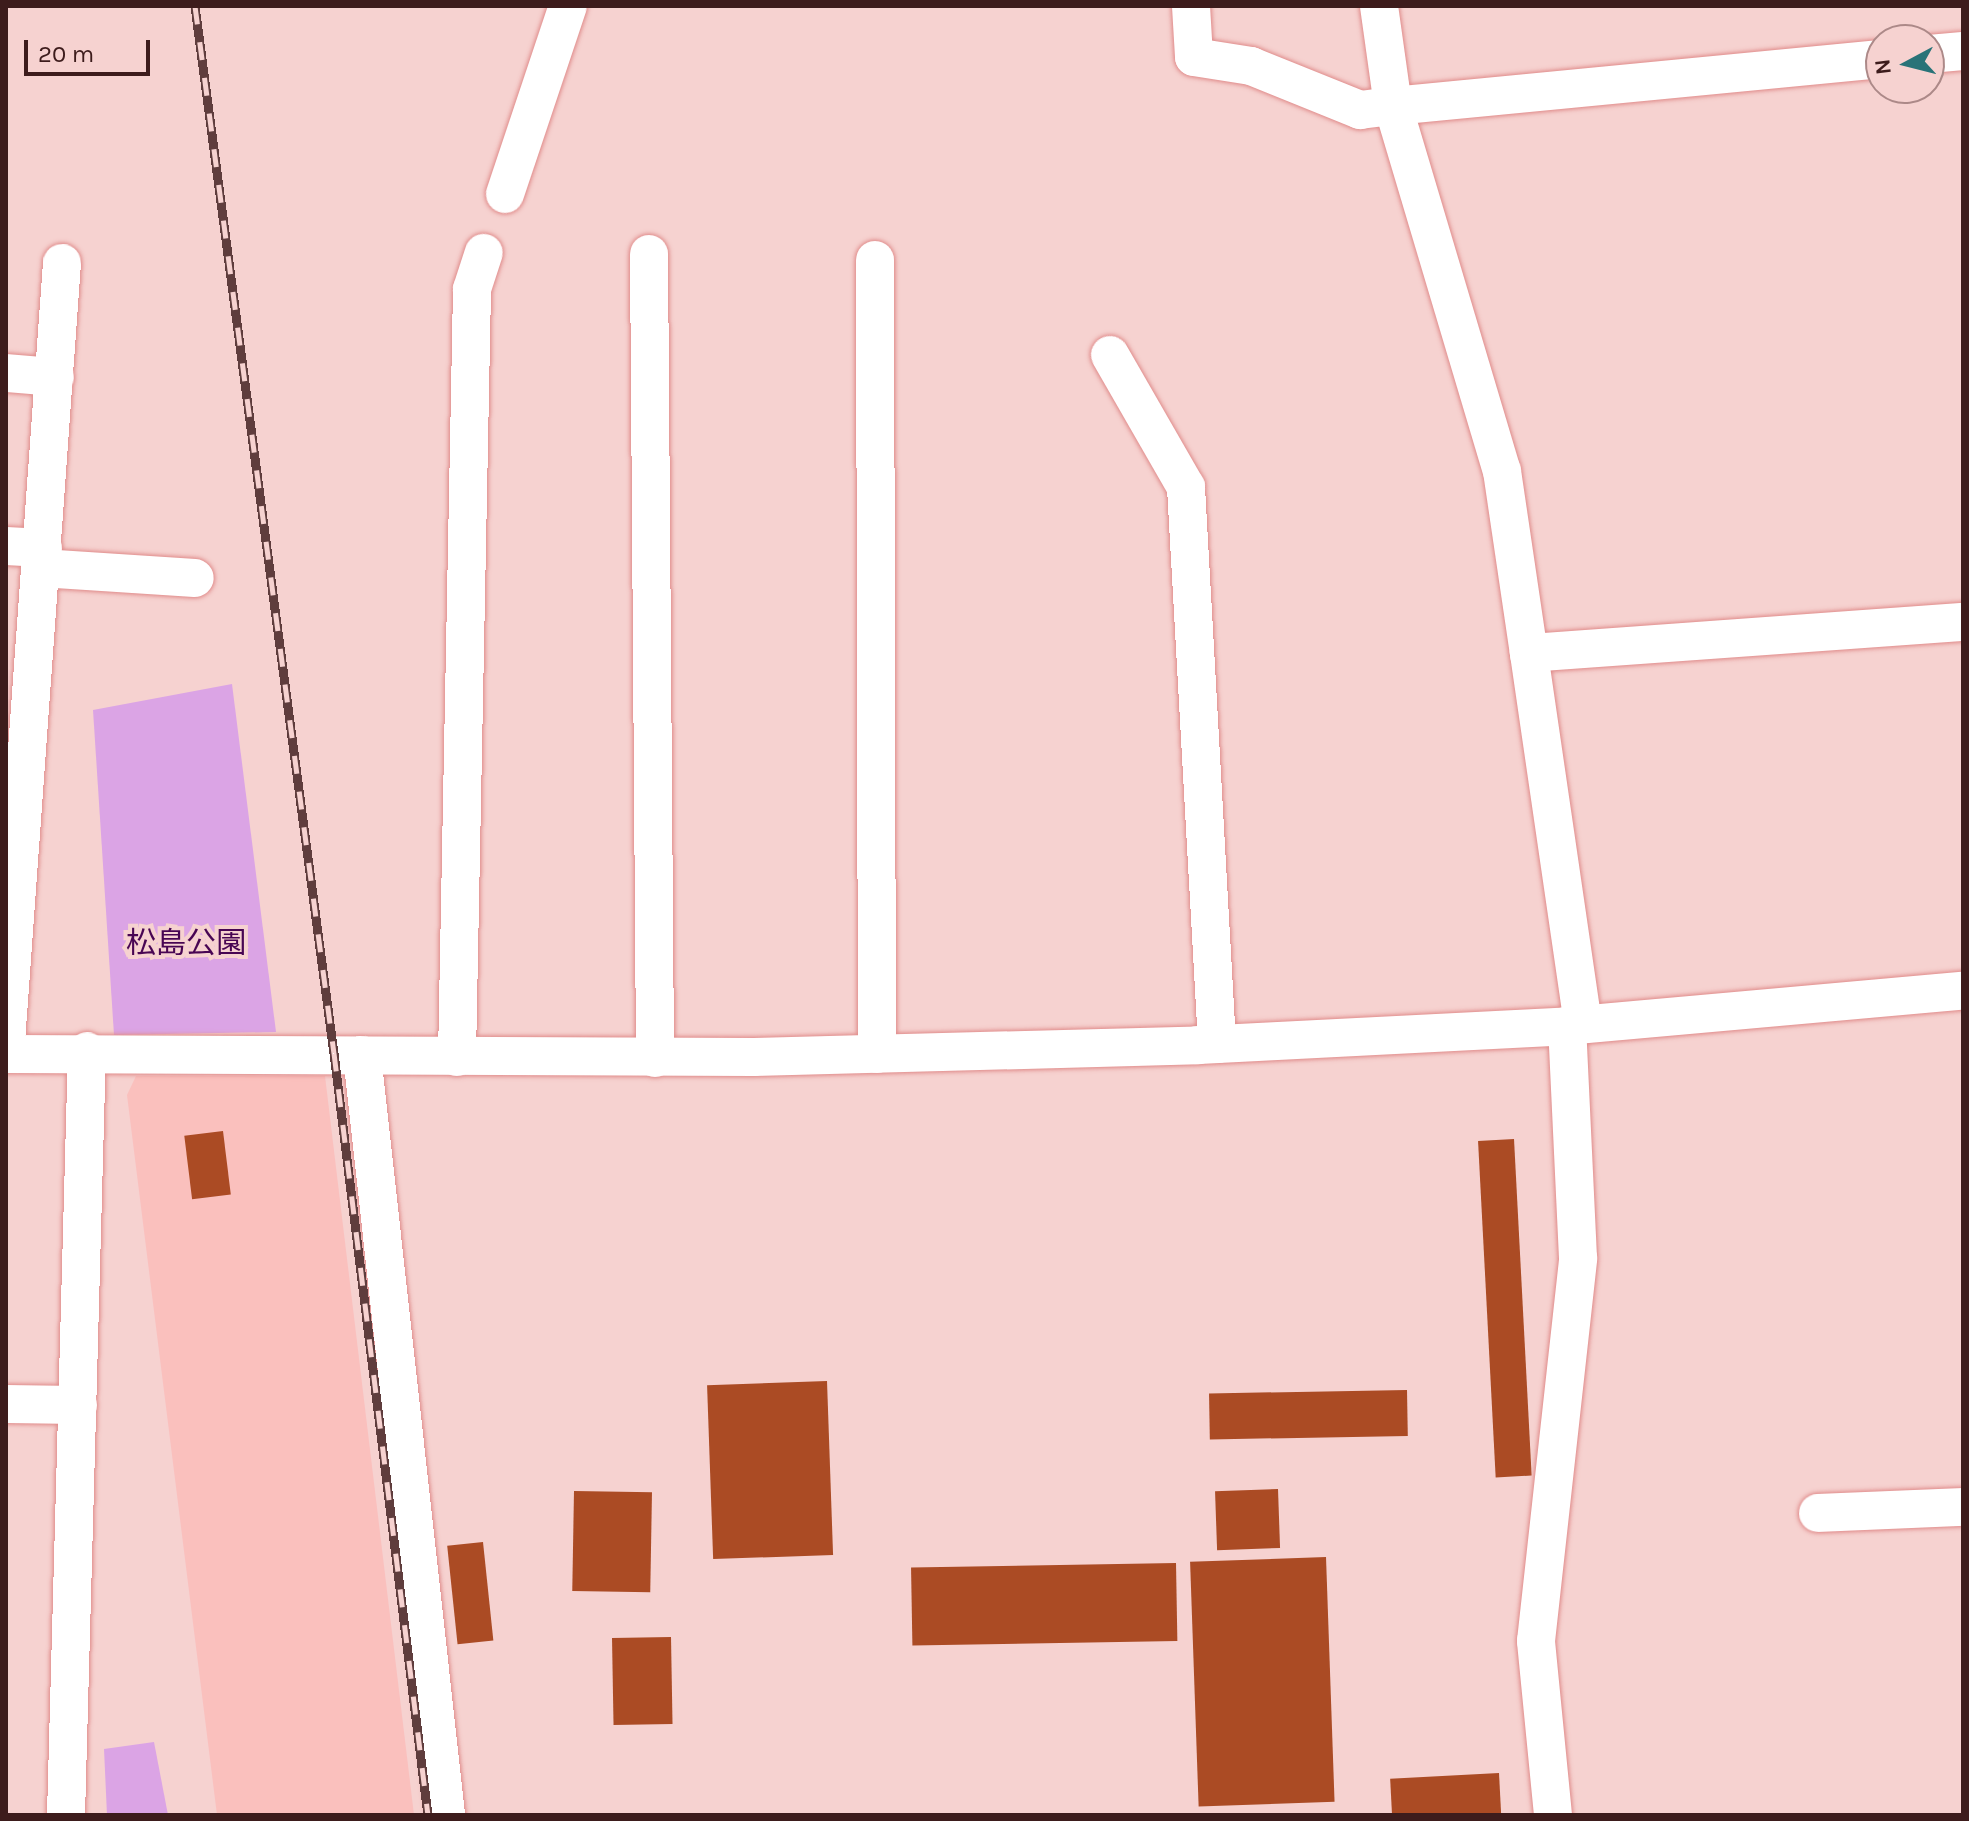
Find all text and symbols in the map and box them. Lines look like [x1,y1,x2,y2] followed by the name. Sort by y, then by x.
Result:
[28,24,154,74] scale bar
[1865,24,1945,104] north arrow
[38,40,94,68] text: 20 m
[1869,57,1897,76] text: N
[126,925,246,961] park label: 松島公園

